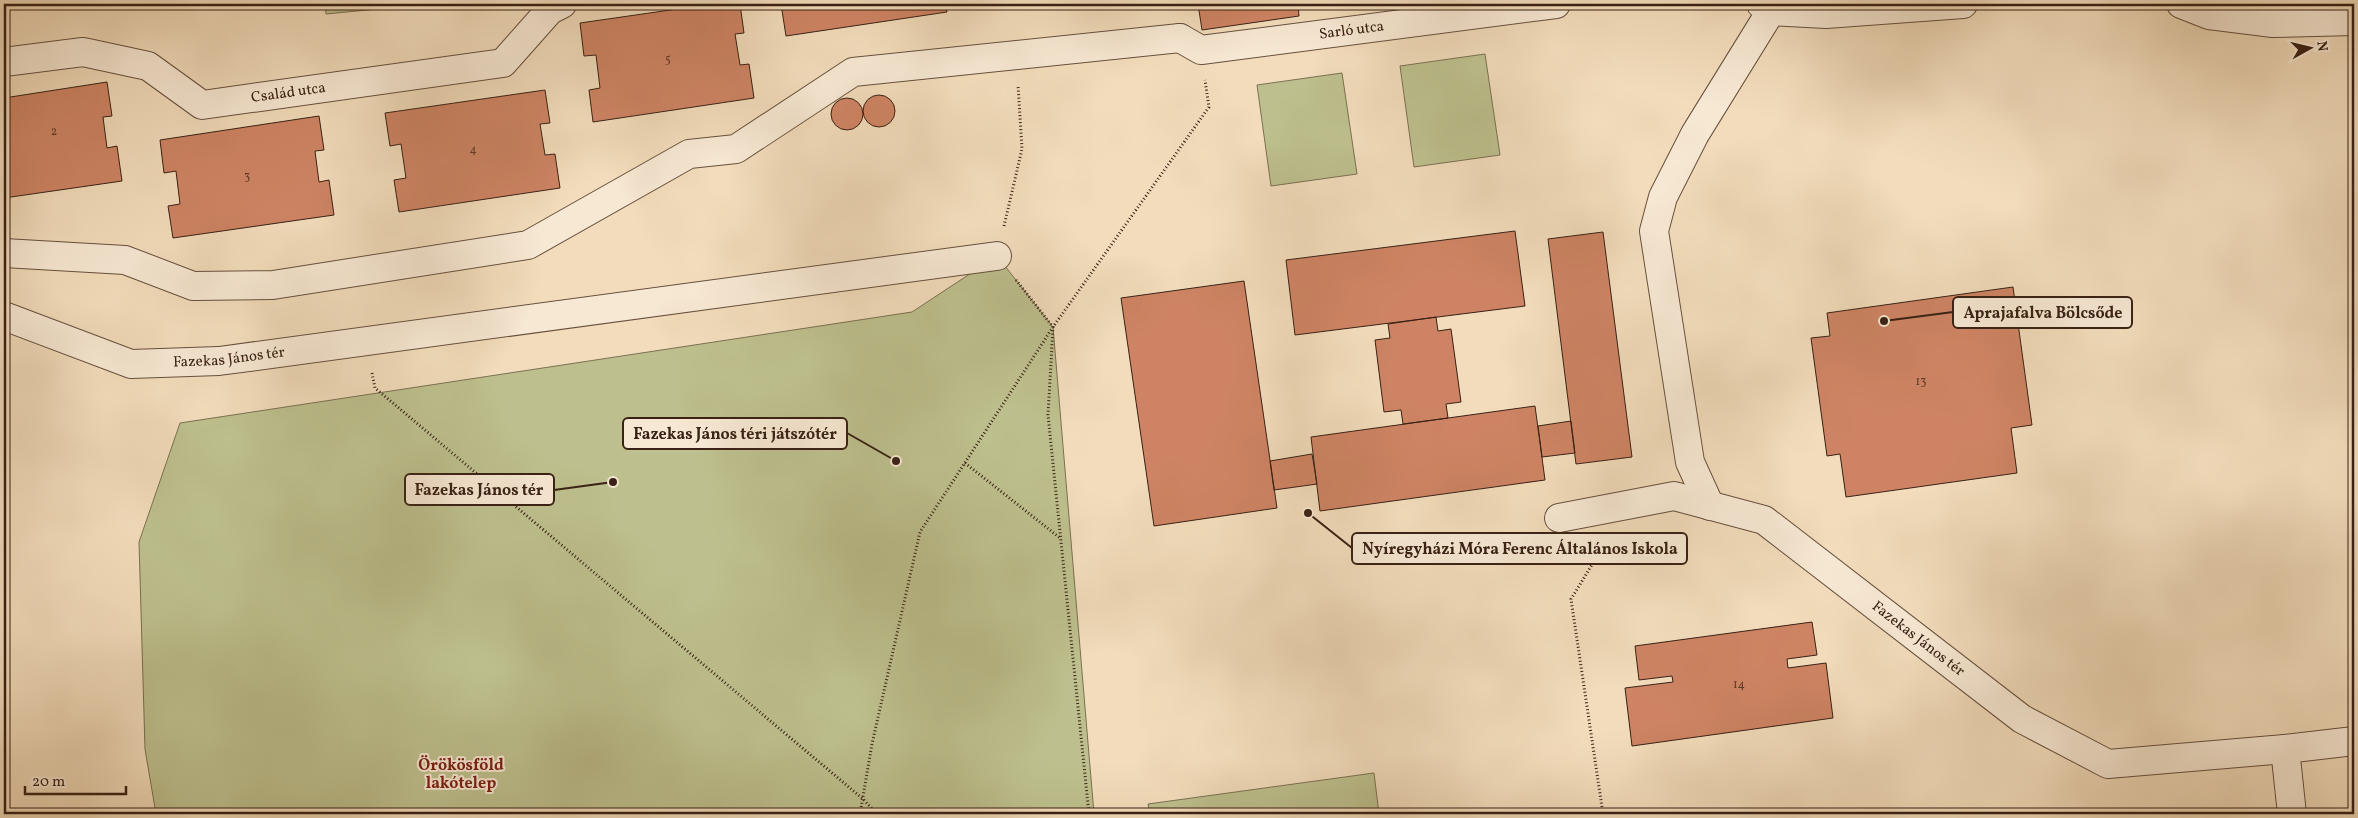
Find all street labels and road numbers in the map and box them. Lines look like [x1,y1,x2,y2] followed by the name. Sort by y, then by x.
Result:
[1318,16,1385,45] street label: Sarló utca
[250,77,327,109] street label: Család utca
[173,342,286,373] street label: Fazekas János tér
[1867,596,1969,682] street label: Fazekas János tér

